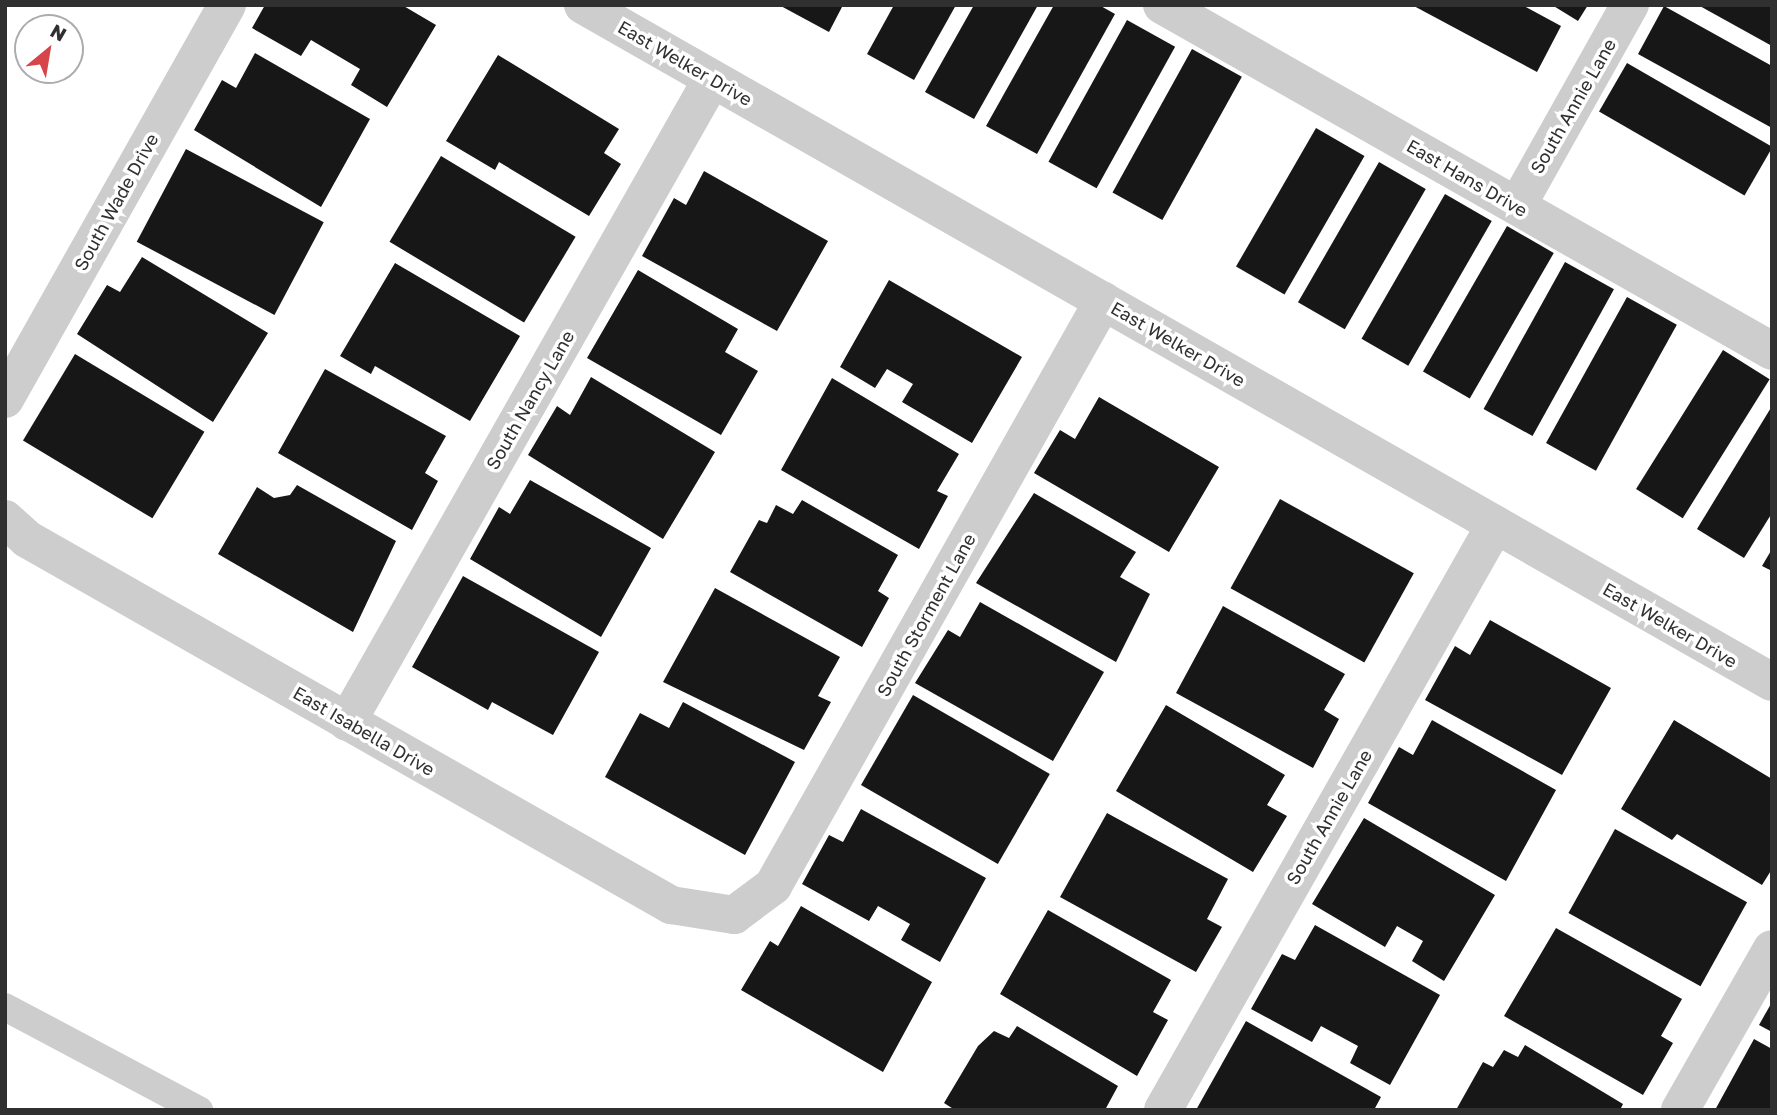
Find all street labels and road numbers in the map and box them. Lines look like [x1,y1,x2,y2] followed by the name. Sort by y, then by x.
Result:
[614,16,756,110] street label: East Welker Drive
[1526,35,1620,177] street label: South Annie Lane
[69,130,163,274] street label: South Wade Drive
[1403,135,1531,221] street label: East Hans Drive
[1107,297,1249,391] street label: East Welker Drive
[481,327,579,473] street label: South Nancy Lane
[872,530,980,700] street label: South Storment Lane
[1599,578,1741,672] street label: East Welker Drive
[289,682,439,780] street label: East Isabella Drive
[1282,746,1376,888] street label: South Annie Lane

